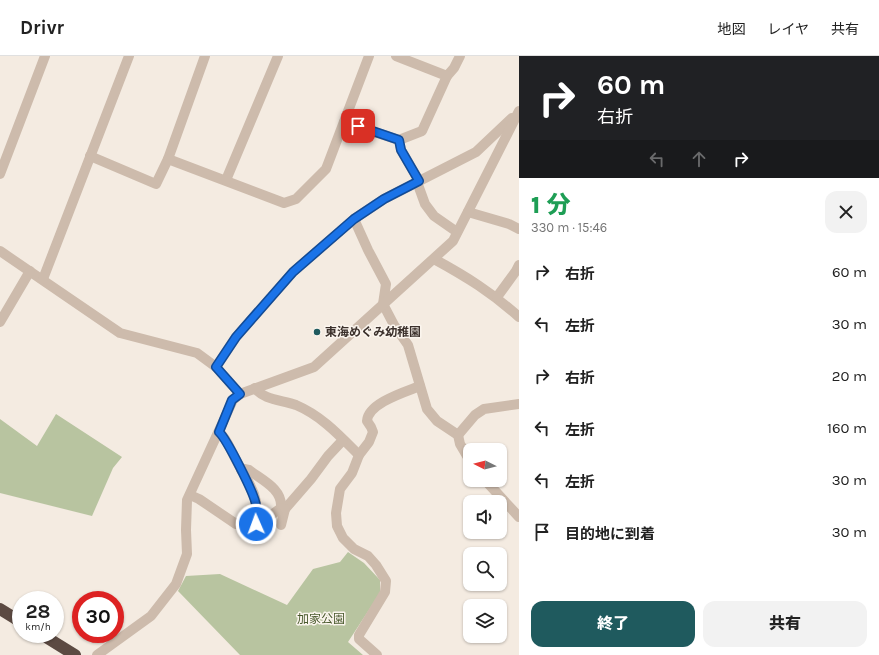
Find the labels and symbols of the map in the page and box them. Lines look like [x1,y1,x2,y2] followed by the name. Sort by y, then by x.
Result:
[341,109,375,143] pin
[325,325,421,339] place label: 東海めぐみ幼稚園
[312,327,322,337] marker: 東海めぐみ幼稚園
[463,443,507,487] north arrow
[235,503,277,545] position arrow
[72,591,124,643] speed limit sign: 30
[297,612,345,626] park label: 加家公園

